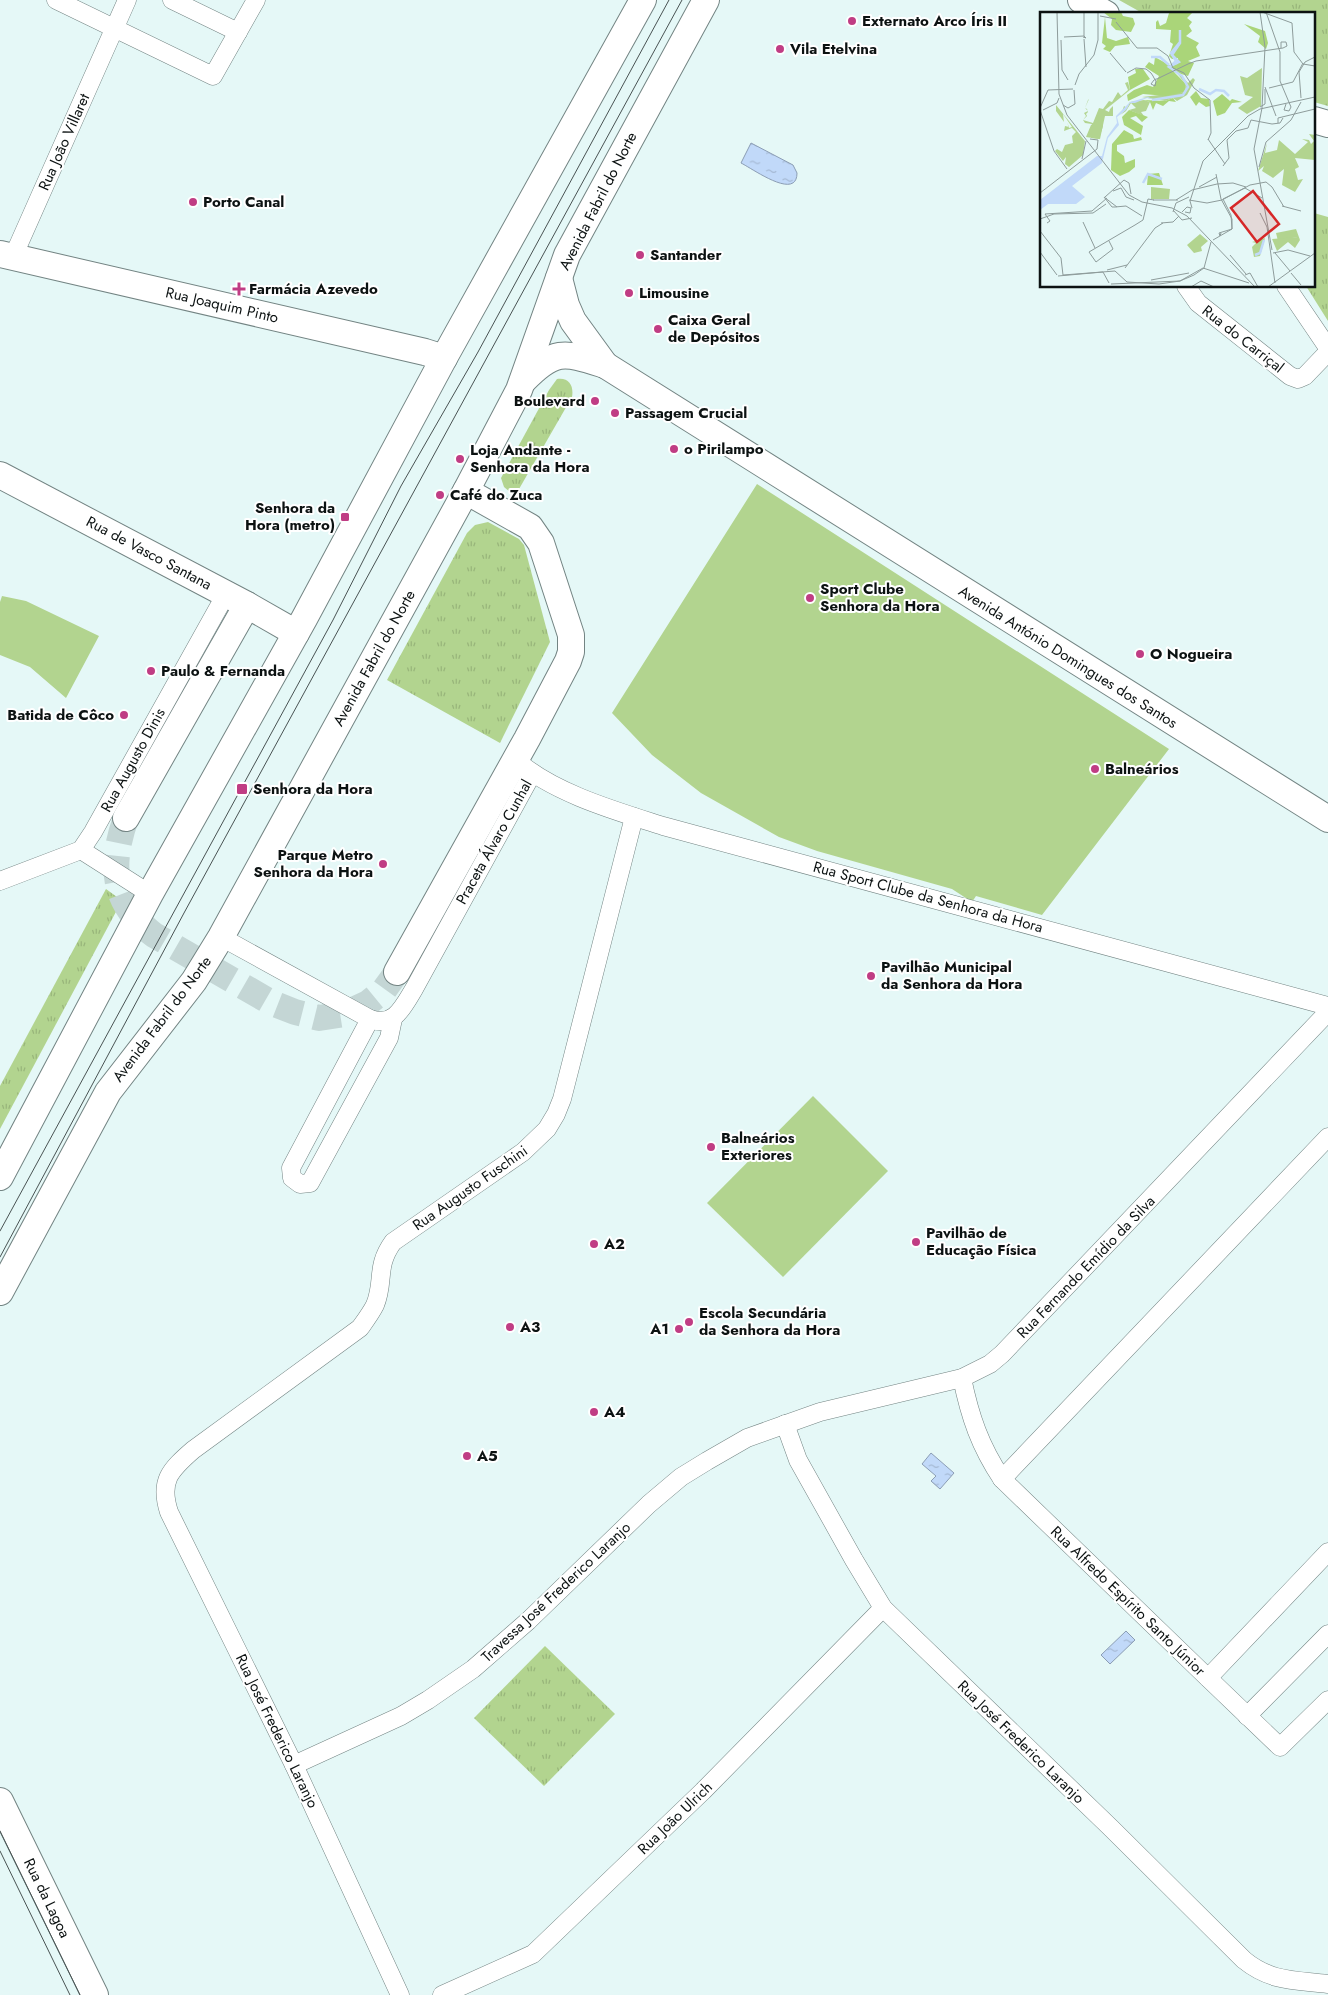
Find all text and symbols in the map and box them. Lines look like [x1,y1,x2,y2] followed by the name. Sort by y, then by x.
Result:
[862,10,1007,32] place label: Externato Arco Íris II
[1040,12,1316,288] inset map
[846,15,858,27] marker: Externato Arco Íris II
[789,38,877,60] place label: Vila Etelvina
[774,43,786,55] marker: Vila Etelvina
[33,90,95,194] street label: Rua João Villaret
[554,128,643,274] street label: Avenida Fabril do Norte
[203,191,284,213] place label: Porto Canal
[187,196,199,208] marker: Porto Canal
[650,244,722,266] place label: Santander
[634,249,646,261] marker: Santander
[249,278,378,300] place label: Farmácia Azevedo
[163,281,281,329] street label: Rua Joaquim Pinto
[639,282,709,304] place label: Limousine
[233,283,245,295] marker: Farmácia Azevedo
[623,287,635,299] marker: Limousine
[1197,300,1289,378] street label: Rua do Carriçal
[668,309,760,348] place label: Caixa Geral de Depósitos
[652,323,664,335] marker: Caixa Geral de Depósitos
[514,390,585,412] place label: Boulevard
[589,395,601,407] marker: Boulevard
[625,402,747,424] place label: Passagem Crucial
[609,407,621,419] marker: Passagem Crucial
[684,438,764,460] place label: o Pirilampo
[470,439,589,478] place label: Loja Andante - Senhora da Hora
[668,443,680,455] marker: o Pirilampo
[454,453,466,465] marker: Loja Andante - Senhora da Hora
[450,484,542,506] place label: Café do Zuca
[434,489,446,501] marker: Café do Zuca
[245,497,335,536] place label: Senhora da Hora (metro)
[82,511,216,595] street label: Rua de Vasco Santana
[339,511,351,523] marker: Senhora da Hora (metro)
[820,578,939,617] place label: Sport Clube Senhora da Hora
[954,580,1182,734] street label: Avenida António Domingues dos Santos
[327,586,421,730] street label: Avenida Fabril do Norte
[804,592,816,604] marker: Sport Clube Senhora da Hora
[1150,643,1232,665] place label: O Nogueira
[1134,648,1146,660] marker: O Nogueira
[161,660,285,682] place label: Paulo & Fernanda
[145,665,157,677] marker: Paulo & Fernanda
[7,704,114,726] place label: Batida de Côco
[95,704,171,816] street label: Rua Augusto Dinis
[118,709,130,721] marker: Batida de Côco
[1105,758,1179,780] place label: Balneários
[1089,763,1101,775] marker: Balneários
[450,776,538,908] street label: Praceta Álvaro Cunhal
[253,778,372,800] place label: Senhora da Hora
[235,782,249,796] marker: Senhora da Hora
[254,844,373,883] place label: Parque Metro Senhora da Hora
[811,856,1045,938] street label: Rua Sport Clube da Senhora da Hora
[377,858,389,870] marker: Parque Metro Senhora da Hora
[107,951,217,1087] street label: Avenida Fabril do Norte
[881,956,1022,995] place label: Pavilhão Municipal da Senhora da Hora
[865,970,877,982] marker: Pavilhão Municipal da Senhora da Hora
[721,1127,795,1166] place label: Balneários Exteriores
[408,1140,532,1236] street label: Rua Augusto Fuschini
[705,1141,717,1153] marker: Balneários Exteriores
[1012,1191,1160,1343] street label: Rua Fernando Emídio da Silva
[926,1222,1036,1261] place label: Pavilhão de Educação Física
[603,1233,625,1255] place label: A2
[910,1236,922,1248] marker: Pavilhão de Educação Física
[588,1238,600,1250] marker: A2
[699,1302,840,1341] place label: Escola Secundária da Senhora da Hora
[519,1316,540,1338] place label: A3
[683,1316,695,1328] marker: Escola Secundária da Senhora da Hora
[649,1318,669,1340] place label: A1
[504,1321,516,1333] marker: A3
[673,1323,685,1335] marker: A1
[603,1401,626,1423] place label: A4
[588,1406,600,1418] marker: A4
[476,1445,498,1467] place label: A5
[461,1450,473,1462] marker: A5
[476,1517,636,1667] street label: Travessa José Frederico Laranjo
[1046,1521,1211,1682] street label: Rua Alfredo Espírito Santo Júnior
[230,1650,324,1812] street label: Rua José Frederico Laranjo
[952,1675,1090,1809] street label: Rua José Frederico Laranjo
[633,1777,717,1859] street label: Rua João Ulrich
[18,1854,76,1942] street label: Rua da Lagoa

